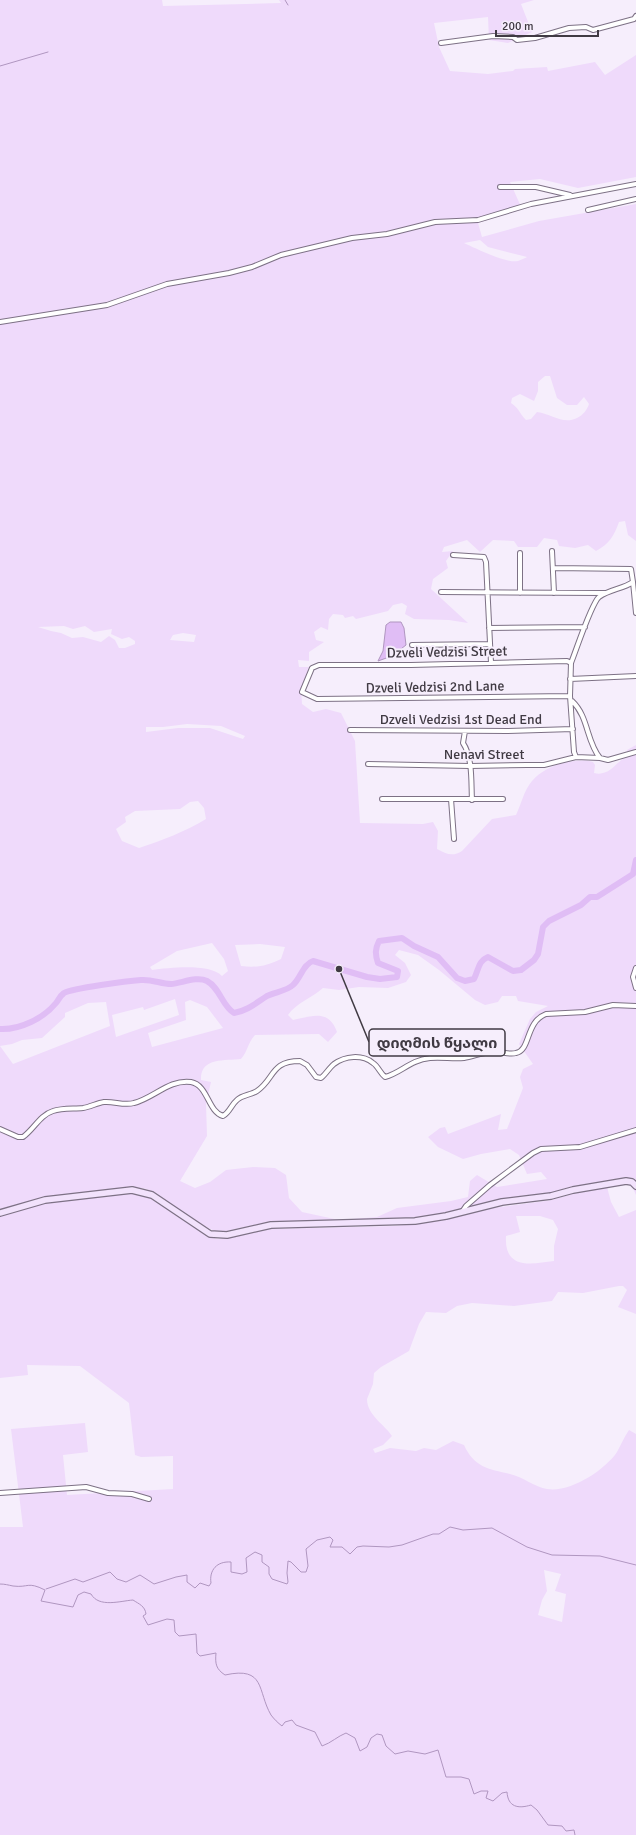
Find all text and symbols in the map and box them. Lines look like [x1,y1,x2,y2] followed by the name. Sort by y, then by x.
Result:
[496,12,598,38] scale bar
[502,19,534,34] text: 200 m
[387,642,508,662] street label: Dzveli Vedzisi Street
[366,677,504,697] street label: Dzveli Vedzisi 2nd Lane
[380,711,542,728] street label: Dzveli Vedzisi 1st Dead End
[444,746,524,763] street label: Nenavi Street
[369,1029,505,1056] callout: დიღმის წყალი
[377,1034,497,1052] text: დიღმის წყალი

